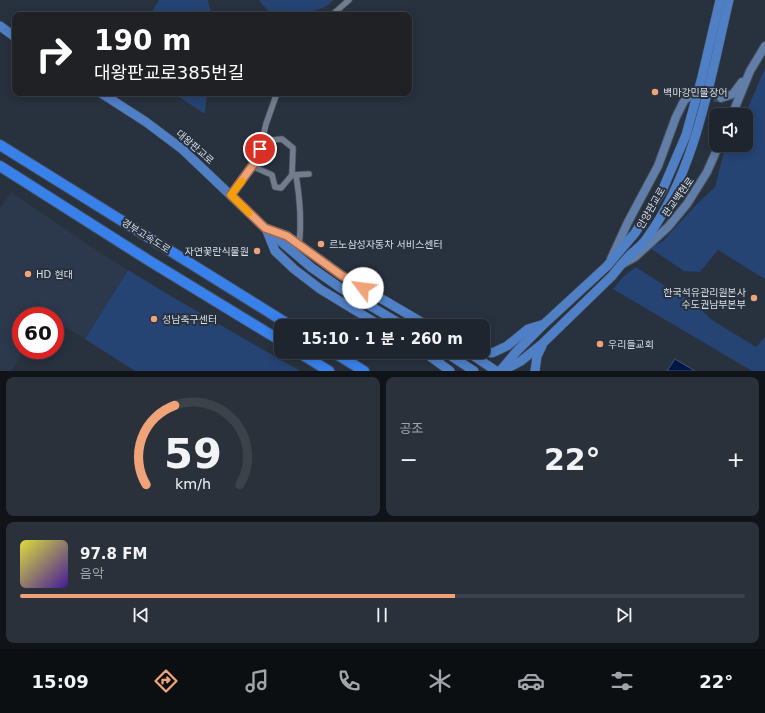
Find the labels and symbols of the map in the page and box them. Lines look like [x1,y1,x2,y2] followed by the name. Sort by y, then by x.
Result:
[650,87,660,97] marker: 백마강민물장어
[663,87,727,98] place label: 백마강민물장어
[174,128,216,166] street label: 대왕판교로
[243,132,277,166] pin
[660,175,696,219] street label: 판교백현로
[635,185,667,231] street label: 안양판교로
[120,217,172,255] street label: 경부고속도로
[316,239,326,249] marker: 르노삼성자동차 서비스센터
[329,239,443,250] place label: 르노삼성자동차 서비스센터
[185,246,249,257] place label: 자연꽃란식물원
[252,246,262,256] marker: 자연꽃란식물원
[342,267,384,309] position arrow
[23,269,33,279] marker: HD 현대
[36,269,73,280] place label: HD 현대
[663,287,747,310] place label: 한국석유관리원본사 수도권남부본부
[749,293,759,303] marker: 한국석유관리원본사 수도권남부본부
[12,307,64,359] speed limit sign: 60
[149,314,159,324] marker: 성남축구센터
[162,314,217,325] place label: 성남축구센터
[595,339,605,349] marker: 우리들교회
[608,339,654,350] place label: 우리들교회

